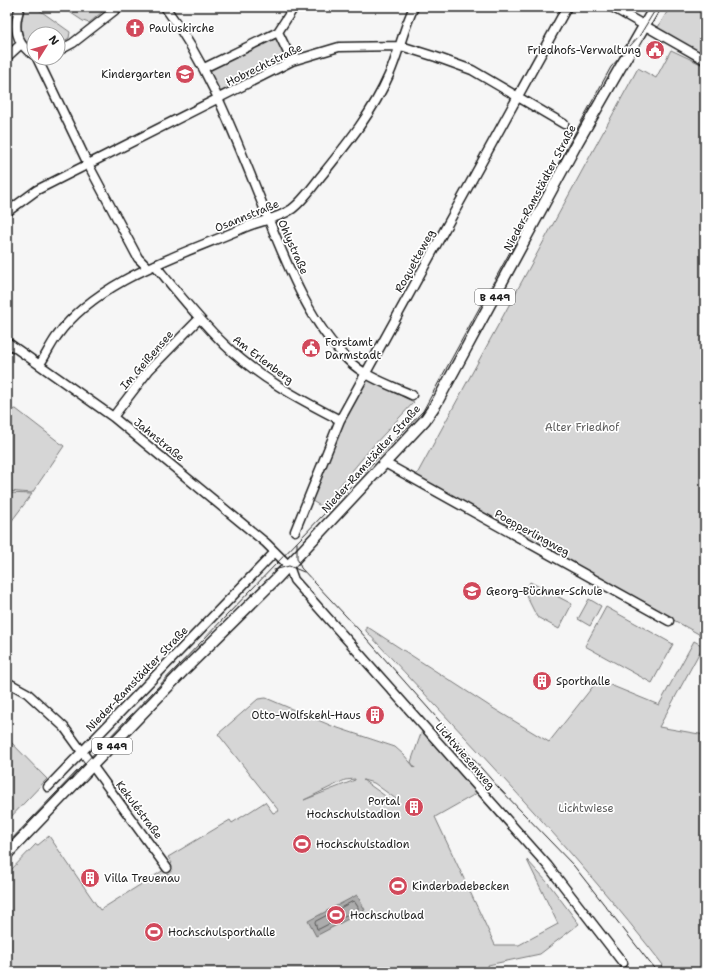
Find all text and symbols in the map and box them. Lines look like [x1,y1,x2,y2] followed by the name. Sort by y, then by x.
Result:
[124,17,146,39] church icon: Pauluskirche
[149,21,214,36] place label: Pauluskirche
[26,26,66,66] north arrow
[45,32,62,49] text: N
[644,39,666,61] public building icon: Friedhofs-Verwaltung
[223,40,305,90] street label: Hobrechtstraße
[527,43,641,58] place label: Friedhofs-Verwaltung
[174,63,196,85] school or university icon: Kindergarten
[101,67,171,82] place label: Kindergarten
[500,122,580,254] street label: Nieder-Ramstädter Straße
[213,196,281,236] street label: Osannstraße
[274,217,312,277] street label: Ohlystraße
[391,226,439,295] street label: Roquetteweg
[475,289,515,305] road number: B 449
[117,327,177,393] street label: Im Geißensee
[230,332,297,388] street label: Am Erlenberg
[325,335,381,363] place label: Forstamt Darmstadt
[300,337,322,359] public building icon: Forstamt Darmstadt
[318,402,424,516] street label: Nieder-Ramstädter Straße
[130,415,188,465] street label: Jahnstraße
[545,420,620,435] park label: Alter Friedhof
[492,506,572,560] street label: Poepperlingweg
[461,580,483,602] school or university icon: Georg-Büchner-Schule
[486,584,603,599] place label: Georg-Büchner-Schule
[83,623,191,735] street label: Nieder-Ramstädter Straße
[531,670,553,692] building icon: Sporthalle
[556,674,610,689] place label: Sporthalle
[364,704,386,726] building icon: Otto-Wolfskehl-Haus
[252,708,361,723] place label: Otto-Wolfskehl-Haus
[432,719,498,793] street label: Lichtwiesenweg
[92,738,132,754] road number: B 449
[112,778,166,842] street label: Kekuléstraße
[307,794,401,822] place label: Portal Hochschulstadion
[403,796,425,818] building icon: Portal Hochschulstadion
[558,801,614,816] park label: Lichtwiese
[291,833,313,855] sports icon: Hochschulstadion
[316,837,410,852] place label: Hochschulstadion
[79,867,101,889] building icon: Villa Treuenau
[104,871,180,886] place label: Villa Treuenau
[387,875,409,897] sports icon: Kinderbadebecken
[412,879,510,894] place label: Kinderbadebecken
[325,904,347,926] sports icon: Hochschulbad
[350,908,424,923] place label: Hochschulbad
[143,921,165,943] sports icon: Hochschulsporthalle
[168,925,276,940] place label: Hochschulsporthalle

